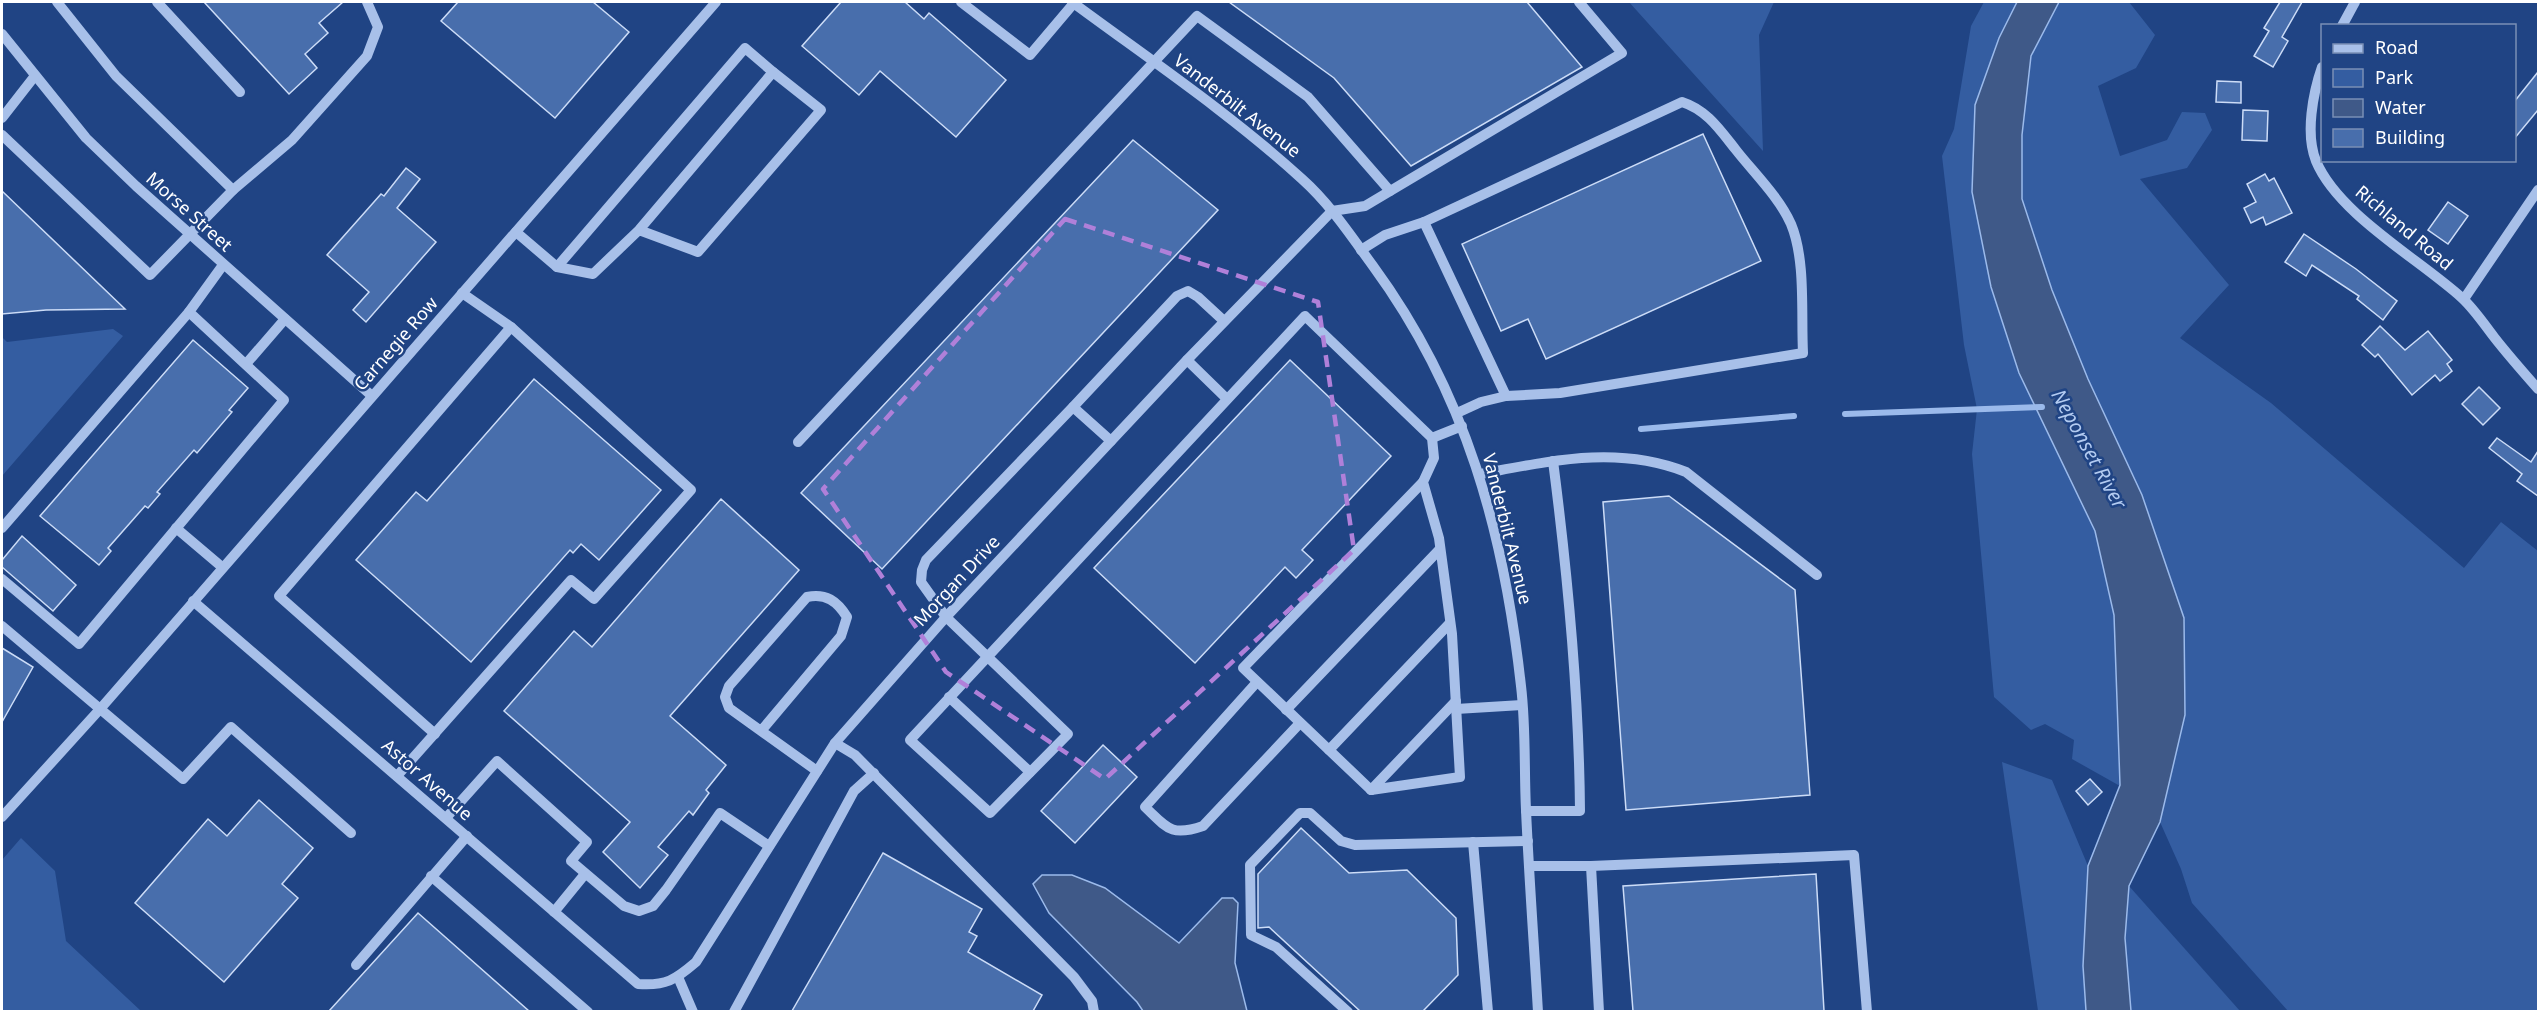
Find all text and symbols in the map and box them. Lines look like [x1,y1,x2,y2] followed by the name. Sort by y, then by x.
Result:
[2321,24,2516,162] legend
[2375,35,2418,59] text: Road
[1169,48,1306,162] street label: Vanderbilt Avenue
[2375,65,2413,89] text: Park
[2375,95,2426,119] text: Water
[2375,125,2445,149] text: Building
[141,166,238,257] street label: Morse Street
[2351,179,2459,275] street label: Richland Road
[348,291,443,395] street label: Carnegie Row
[2045,384,2134,514] water label: Neponset River
[1478,451,1538,607] street label: Vanderbilt Avenue
[908,530,1005,631] street label: Morgan Drive
[377,733,478,825] street label: Astor Avenue

